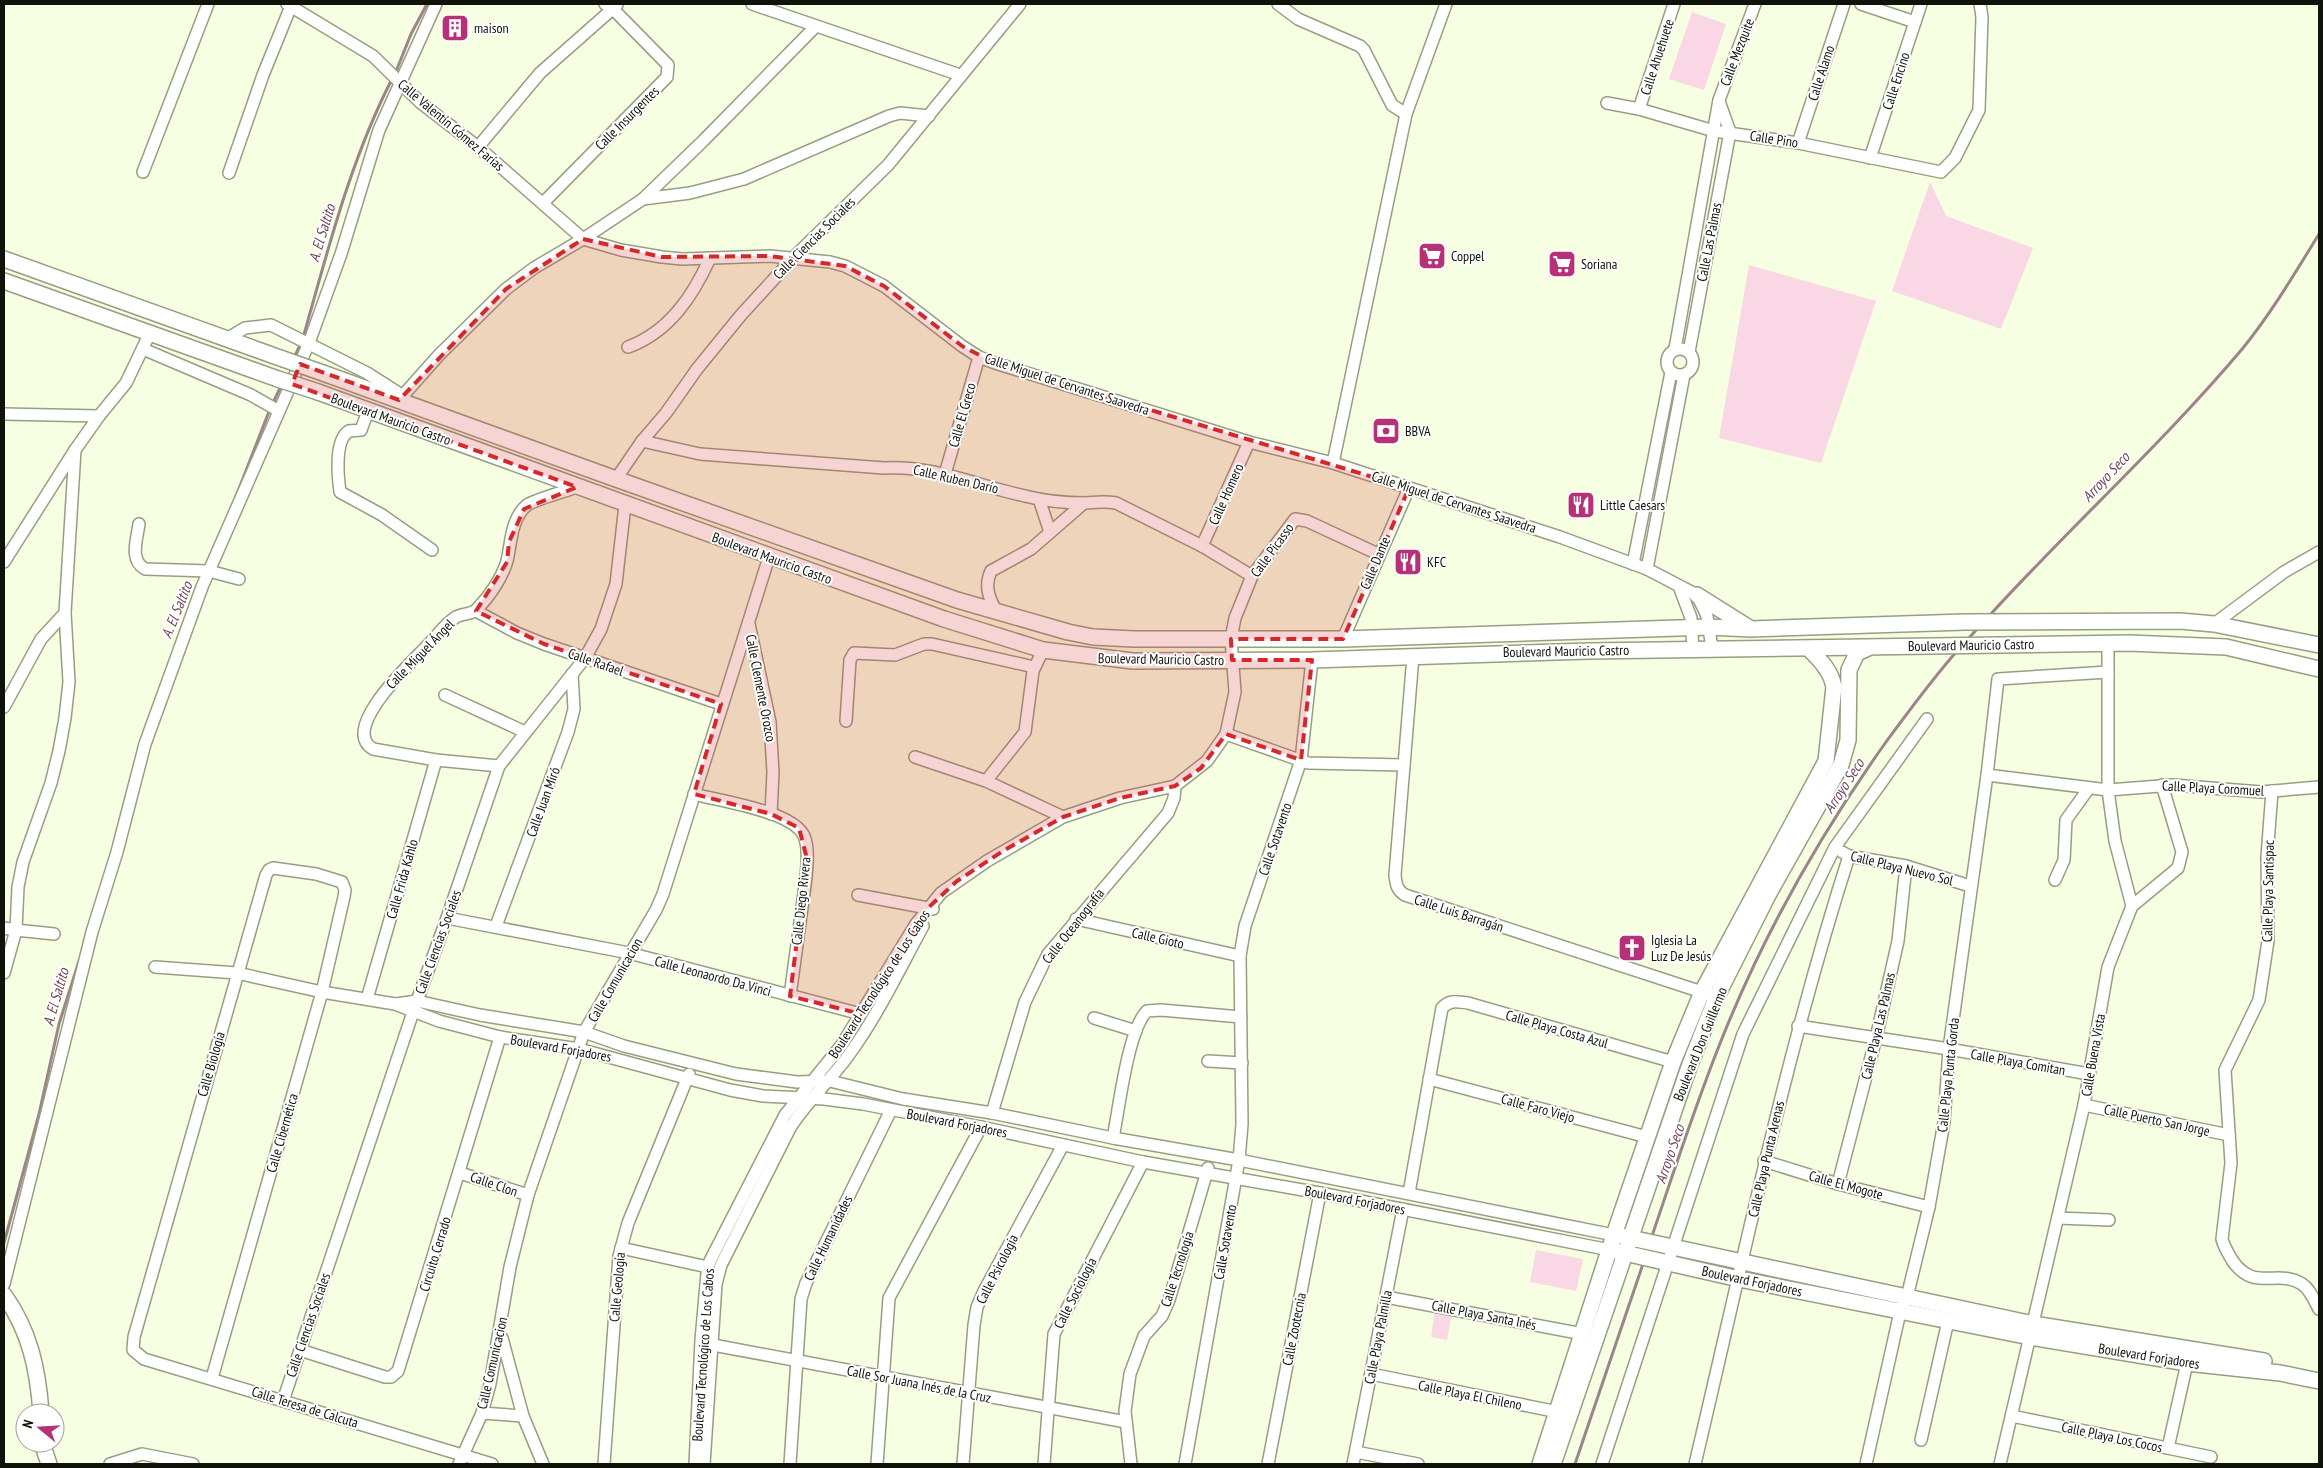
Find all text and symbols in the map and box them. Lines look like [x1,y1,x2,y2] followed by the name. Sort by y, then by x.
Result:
[440,13,470,43] building icon: maison
[1716,15,1758,88] street label: Calle Mezquite
[1636,16,1678,97] street label: Calle Ahuehuete
[474,19,509,37] place label: maison
[1804,43,1838,103] street label: Calle Alamo
[1878,50,1914,112] street label: Calle Encino
[394,75,508,175] street label: Calle Valentín Gómez Farías
[591,82,663,154] street label: Calle Insurgentes
[1749,126,1799,152] street label: Calle Pino
[769,193,859,283] street label: Calle Ciencias Sociales
[304,200,340,264] water label: A. El Saltito
[1693,201,1726,283] street label: Calle Las Palmas
[1417,241,1447,271] supermarket icon: Coppel
[1451,247,1485,265] place label: Coppel
[1547,249,1577,279] supermarket icon: Soriana
[1581,255,1617,273] place label: Soriana
[982,349,1152,419] street label: Calle Miguel de Cervantes Saavedra
[944,381,980,449] street label: Calle El Greco
[329,389,453,449] street label: Boulevard Mauricio Castro
[1371,416,1401,446] bank icon: BBVA
[1405,422,1431,440] place label: BBVA
[2078,447,2134,505] water label: Arroyo Seco
[912,460,1000,498] street label: Calle Ruben Darío
[1204,460,1248,528] street label: Calle Homero
[1369,467,1539,537] street label: Calle Miguel de Cervantes Saavedra
[1566,490,1596,520] restaurant icon: Little Caesars
[1600,496,1665,514] place label: Little Caesars
[1246,519,1298,581] street label: Calle Picasso
[710,528,834,588] street label: Boulevard Mauricio Castro
[1356,534,1394,592] street label: Calle Dante
[1393,547,1423,577] restaurant icon: KFC
[1427,553,1447,571] place label: KFC
[157,577,197,641] water label: A. El Saltito
[382,615,458,693] street label: Calle Miguel Ángel
[742,633,780,743] street label: Calle Clemente Orozco
[1908,635,2034,655] street label: Boulevard Mauricio Castro
[1503,641,1629,661] street label: Boulevard Mauricio Castro
[566,644,627,680] street label: Calle Rafael
[1098,649,1224,669] street label: Boulevard Mauricio Castro
[1819,754,1869,816] water label: Arroyo Seco
[522,765,564,839] street label: Calle Juan Miró
[2161,776,2265,800] street label: Calle Playa Coromuel
[1254,800,1296,878] street label: Calle Sotavento
[382,837,422,921] street label: Calle Frida Kahlo
[2258,840,2278,942] street label: Calle Playa Santispac
[1849,847,1956,890] street label: Calle Playa Nuevo Sol
[787,856,815,946] street label: Calle Diego Rivera
[1038,885,1108,967] street label: Calle Oceanografía
[411,887,465,996] street label: Calle Ciencias Sociales
[1412,890,1506,936] street label: Calle Luis Barragán
[824,906,934,1062] street label: Boulevard Tecnológico de Los Cabos
[1130,923,1186,953] street label: Calle Gioto
[1651,931,1711,965] place label: Iglesia La Luz De Jesús
[1617,933,1647,963] church icon: Iglesia La Luz De Jesús
[584,935,646,1025] street label: Calle Comunicacion
[653,952,773,1000] street label: Calle Leonaordo Da Vinci
[38,964,73,1028] water label: A. El Saltito
[1857,970,1899,1081] street label: Calle Playa Las Palmas
[1669,984,1731,1104] street label: Boulevard Don Guillermo
[1504,1006,1611,1052] street label: Calle Playa Costa Azul
[2077,1012,2109,1098] street label: Calle Buena Vista
[1933,1017,1963,1133] street label: Calle Playa Punta Gorda
[193,1029,229,1099] street label: Calle Biología
[509,1030,613,1066] street label: Boulevard Forjadores
[1969,1045,2067,1079] street label: Calle Playa Comitan
[1499,1090,1577,1126] street label: Calle Faro Viejo
[262,1091,302,1175] street label: Calle Cibernética
[1744,1099,1788,1219] street label: Calle Playa Punta Arenas
[2102,1100,2212,1140] street label: Calle Puerto San Jorge
[905,1104,1009,1142] street label: Boulevard Forjadores
[1651,1120,1689,1186] water label: Arroyo Seco
[1807,1166,1885,1204] street label: Calle El Mogote
[468,1168,520,1200] street label: Calle Clon
[1303,1181,1407,1219] street label: Boulevard Forjadores
[800,1192,857,1284] street label: Calle Humanidades
[1210,1203,1240,1281] street label: Calle Sotavento
[415,1214,455,1294] street label: Circuito Cerrado
[1156,1229,1198,1309] street label: Calle Tecnología
[972,1231,1022,1307] street label: Calle Psicología
[605,1251,629,1323] street label: Calle Geología
[1049,1255,1101,1331] street label: Calle Sociología
[1700,1262,1804,1300] street label: Boulevard Forjadores
[688,1268,718,1442] street label: Boulevard Tecnológico de Los Cabos
[282,1270,334,1380] street label: Calle Ciencias Sociales
[1360,1289,1396,1385] street label: Calle Playa Palmilla
[1278,1291,1310,1367] street label: Calle Zootecnia
[1430,1296,1538,1334] street label: Calle Playa Santa Inés
[473,1315,511,1411] street label: Calle Comunicacion
[2097,1339,2201,1373] street label: Boulevard Forjadores
[845,1361,993,1407] street label: Calle Sor Juana Inés de la Cruz
[1417,1376,1523,1414] street label: Calle Playa El Chileno
[249,1382,361,1432] street label: Calle Teresa de Calcuta
[15,1403,65,1453] north arrow
[18,1418,37,1430] text: N
[2060,1418,2164,1457] street label: Calle Playa Los Cocos

